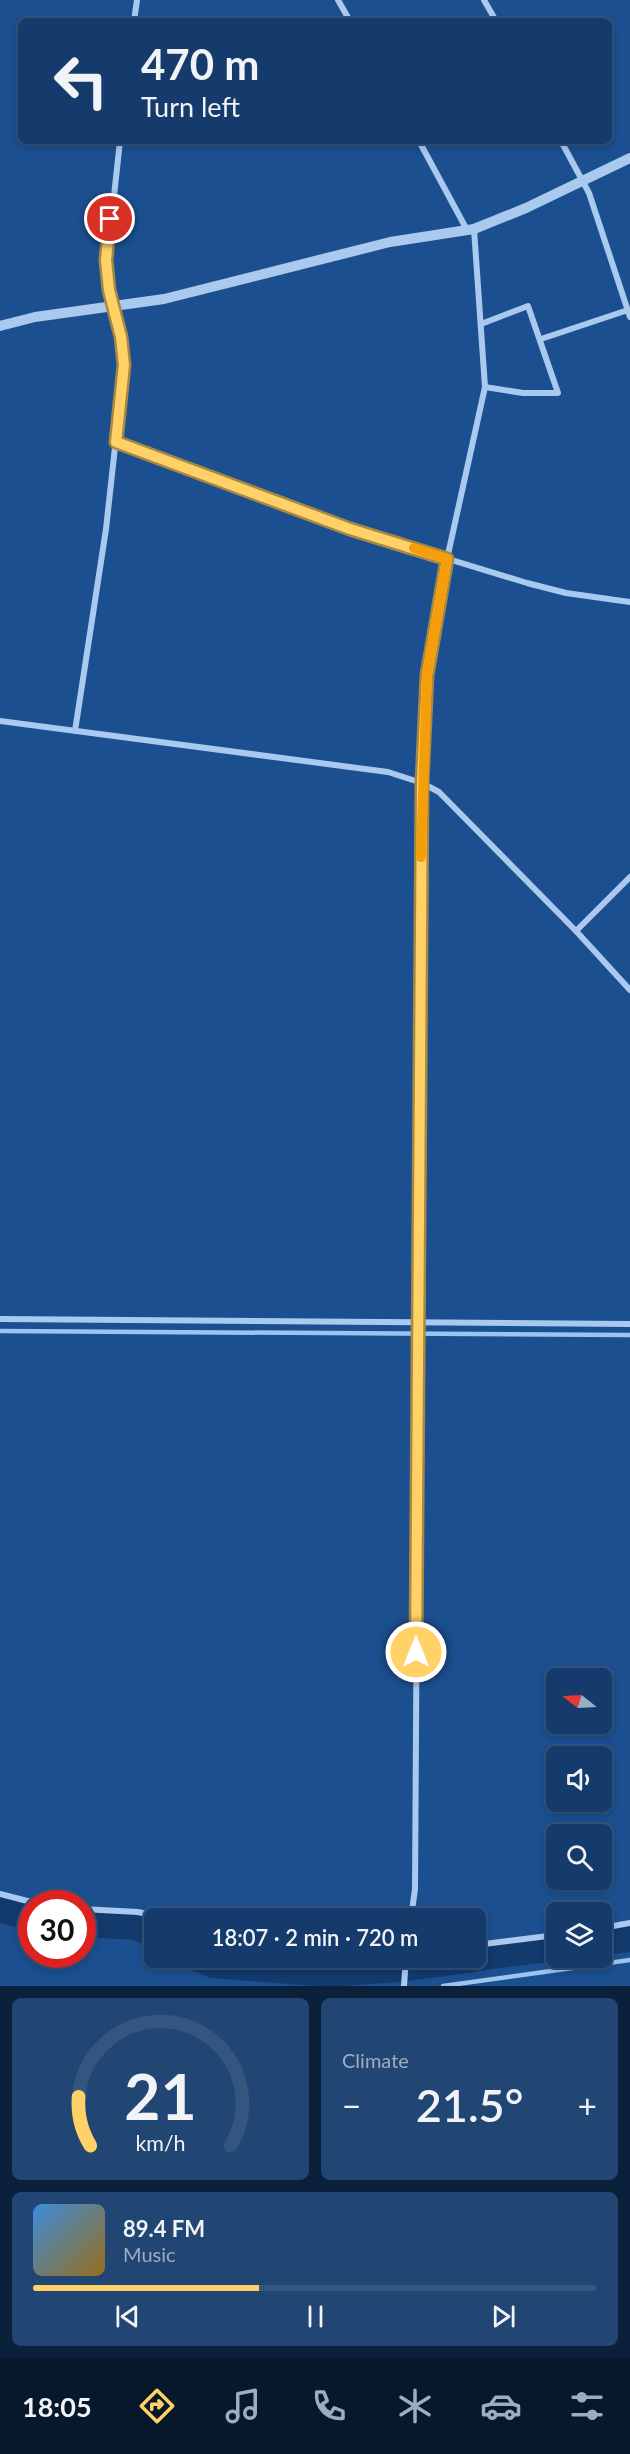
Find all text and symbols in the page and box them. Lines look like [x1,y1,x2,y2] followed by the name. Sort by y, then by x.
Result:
[141,39,259,89] text: 470 m
[42,42,120,120] icon: left
[141,90,240,123] text: Turn left
[84,193,135,244] pin
[93,202,126,235] icon: arrive
[384,1620,448,1684] position arrow
[546,1668,612,1734] north arrow
[546,1668,612,1968] map controls
[546,1746,612,1812] button: sound
[546,1824,612,1890] button: search
[18,1890,96,1968] speed limit sign: 30
[546,1902,612,1968] button: layers
[212,1924,418,1951] text: 18:07 · 2 min · 720 m
[342,2048,409,2072] text: Climate
[124,2058,197,2133] text: 21
[416,2078,523,2132] text: 21.5°
[342,2085,361,2125] text: −
[578,2085,597,2125] text: +
[135,2130,186,2156] text: km/h
[123,2215,205,2242] text: 89.4 FM
[123,2242,176,2266] text: Music
[111,2300,144,2333] icon: previous
[299,2300,332,2333] icon: pause
[487,2300,520,2333] icon: next
[136,2385,178,2427] icon: directions
[222,2385,264,2427] icon: music
[308,2385,350,2427] icon: phone
[394,2385,436,2427] icon: climate
[480,2385,522,2427] icon: car
[566,2385,608,2427] icon: filters
[22,2390,92,2423] text: 18:05

